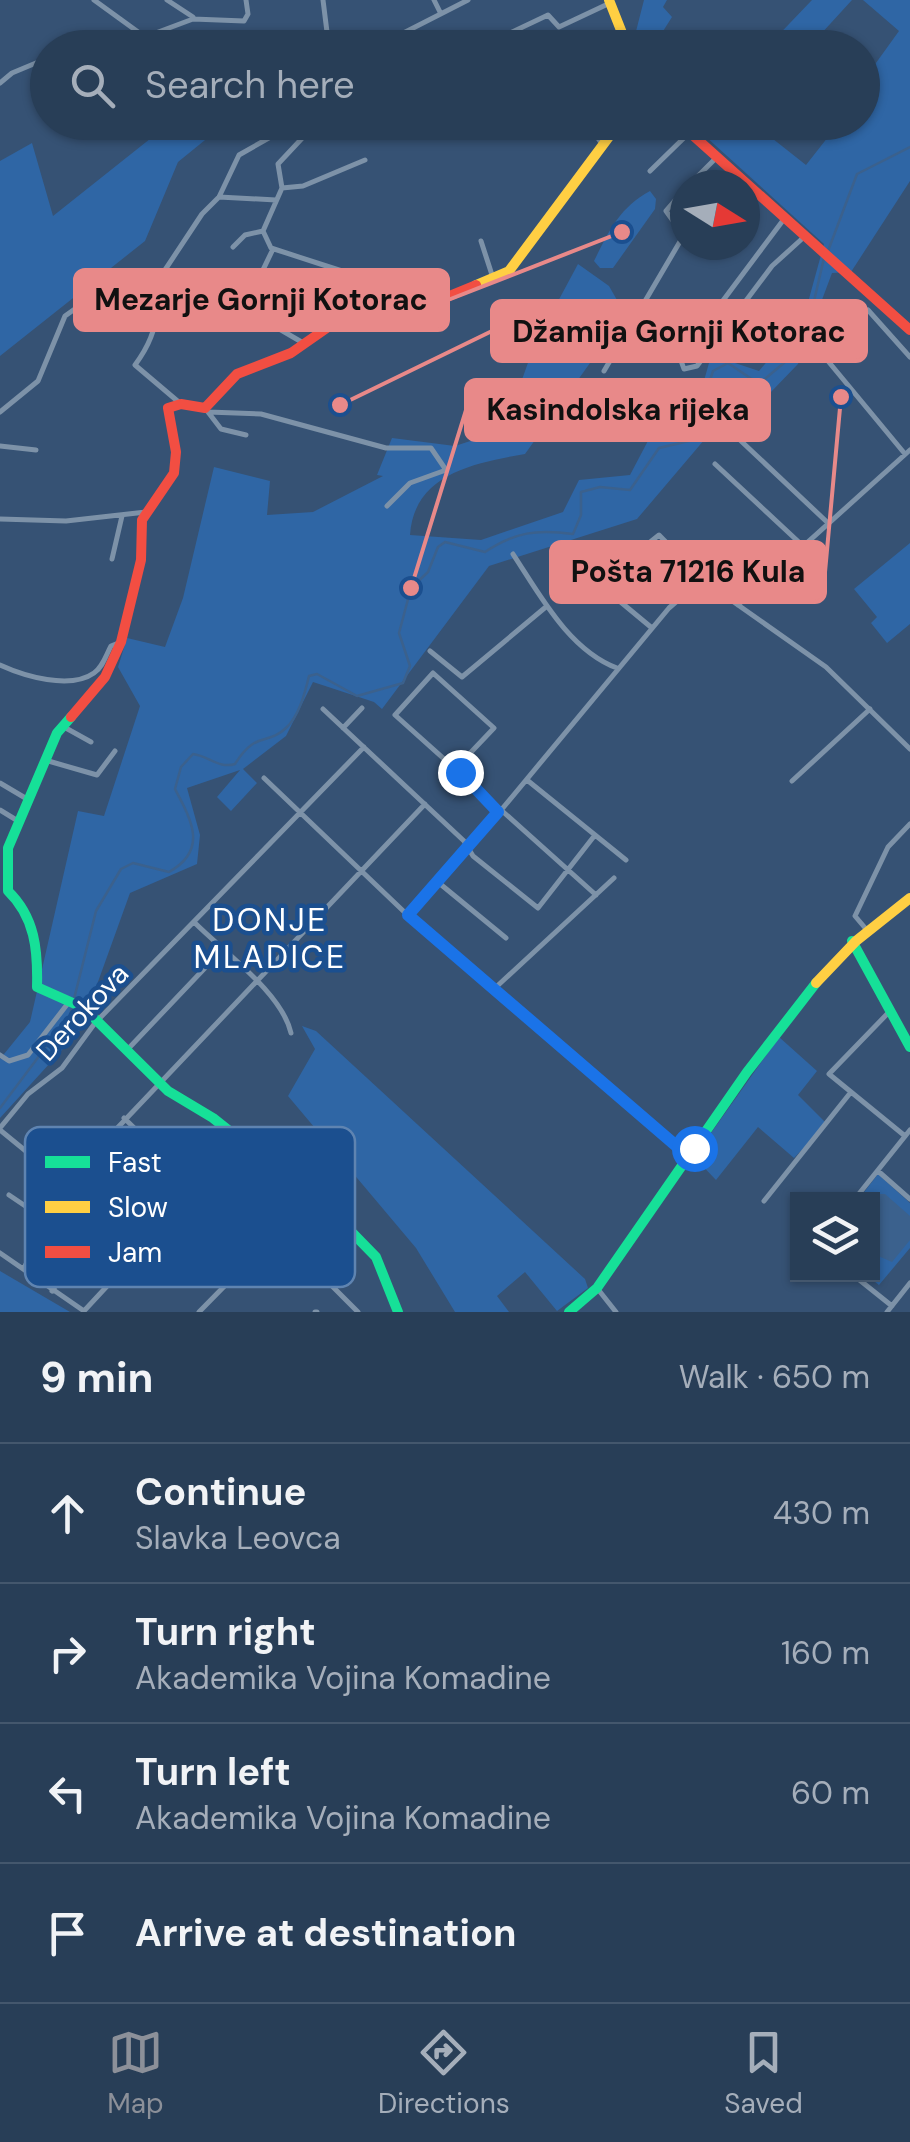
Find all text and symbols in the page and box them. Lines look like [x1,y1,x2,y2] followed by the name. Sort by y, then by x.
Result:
[30,30,880,140] search box
[65,58,120,113] icon: search
[145,60,355,110] text: Search here
[670,170,760,260] north arrow
[75,270,448,330] callout: Mezarje Gornji Kotorac
[94,280,428,319] text: Mezarje Gornji Kotorac
[492,301,866,361] callout: Džamija Gornji Kotorac
[512,312,846,351] text: Džamija Gornji Kotorac
[466,380,769,440] callout: Kasindolska rijeka
[486,390,750,429] text: Kasindolska rijeka
[551,542,825,602] callout: Pošta 71216 Kula
[571,552,805,591] text: Pošta 71216 Kula
[438,750,484,796] route end
[193,899,347,978] district label: DONJE MLADICE
[28,956,137,1069] street label: Derokova
[672,1126,718,1172] route start
[25,1127,355,1287] legend
[108,1144,162,1181] text: Fast
[108,1189,168,1226] text: Slow
[790,1192,880,1282] map controls
[790,1192,880,1282] button: layers
[108,1234,162,1271] text: Jam
[40,1350,153,1405] text: 9 min
[679,1356,870,1398] text: Walk · 650 m
[135,1467,306,1517] text: Continue
[40,1486,95,1541] icon: ahead
[773,1492,870,1534] text: 430 m
[135,1517,341,1559] text: Slavka Leovca
[135,1607,316,1657] text: Turn right
[40,1626,95,1681] icon: right
[781,1632,870,1674] text: 160 m
[135,1657,551,1699] text: Akademika Vojina Komadine
[135,1747,291,1797] text: Turn left
[40,1766,95,1821] icon: left
[791,1772,870,1814] text: 60 m
[135,1797,551,1839] text: Akademika Vojina Komadine
[40,1906,95,1961] icon: arrive
[135,1908,517,1958] text: Arrive at destination
[107,2025,164,2122] tab: Map
[378,2025,510,2122] tab: Directions
[724,2025,803,2122] tab: Saved

